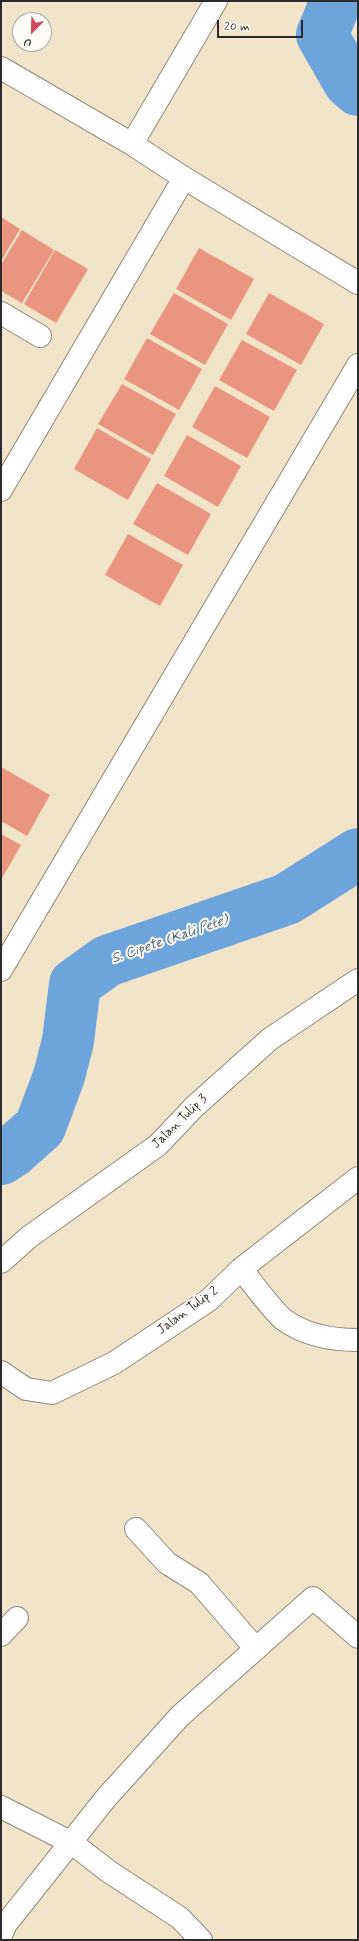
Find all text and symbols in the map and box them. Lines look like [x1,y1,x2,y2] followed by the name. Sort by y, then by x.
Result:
[12,12,52,52] north arrow
[219,12,305,38] scale bar
[224,19,250,35] text: 20 m
[22,34,34,50] text: U
[110,912,230,968] water label: S. Cipete (Kali Pete)
[149,1092,211,1152] street label: Jalan Tulip 3
[154,1284,222,1338] street label: Jalan Tulip 2

